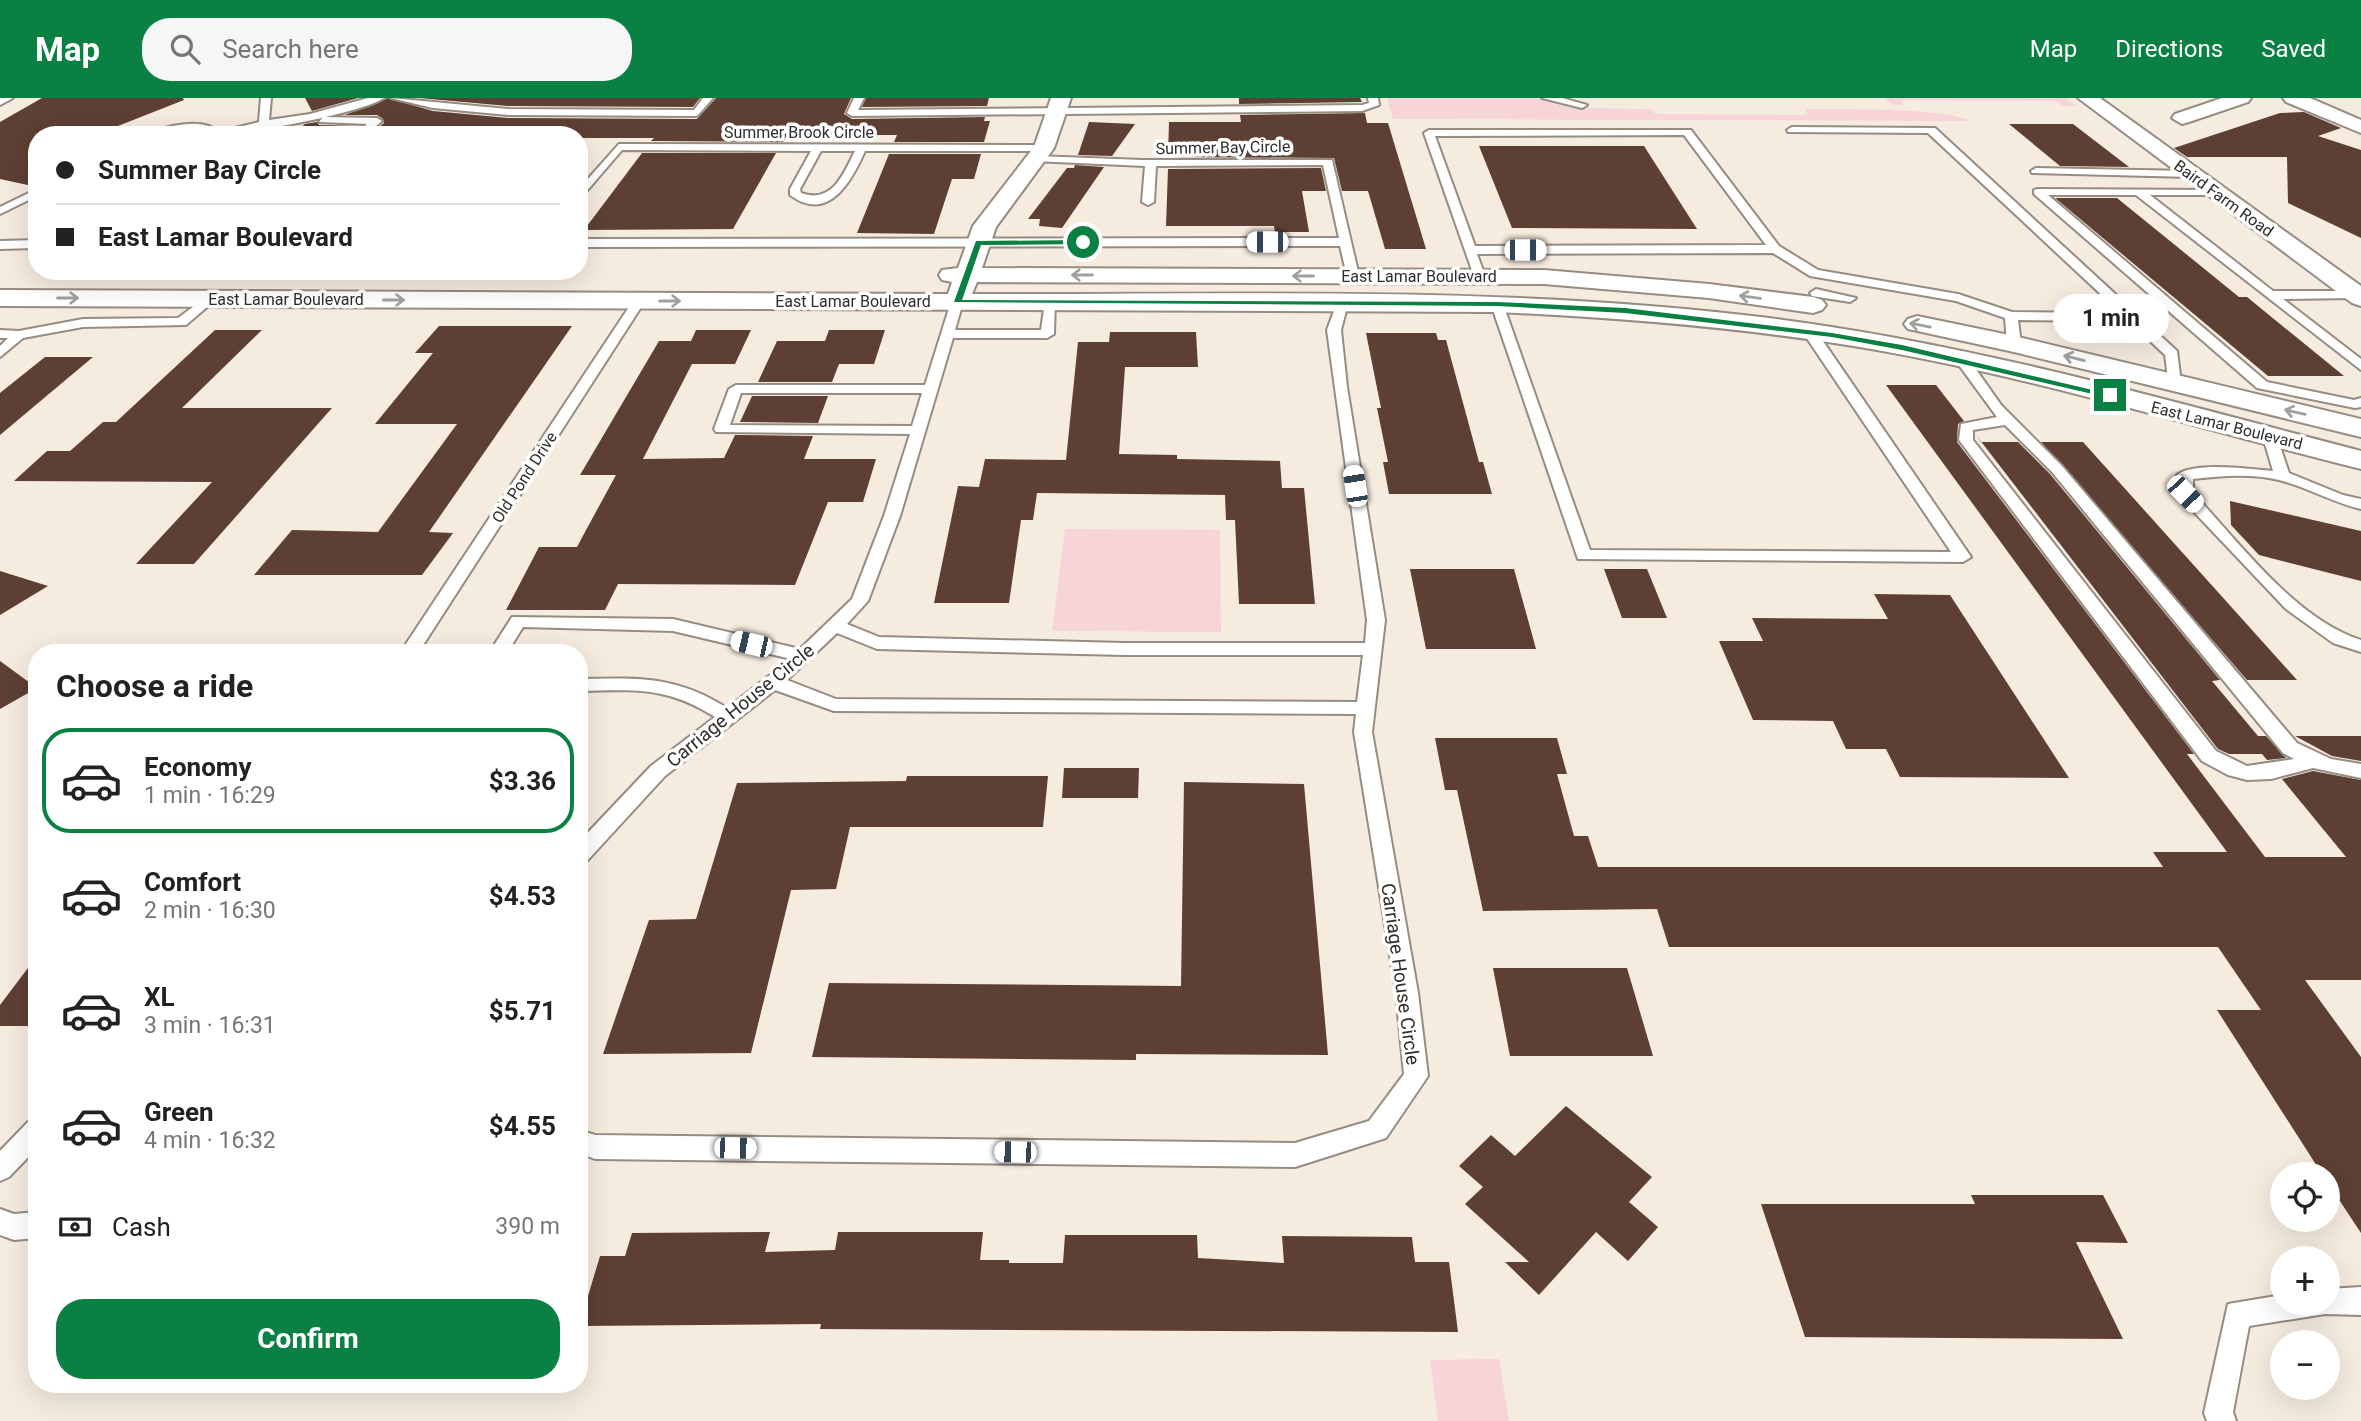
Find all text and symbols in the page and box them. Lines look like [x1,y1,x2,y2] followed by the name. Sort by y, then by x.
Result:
[142,18,632,81] search box
[35,30,100,69] text: Map
[166,30,204,68] icon: search
[222,34,359,64] text: Search here
[2030,35,2077,63] text: Map
[2115,35,2223,63] text: Directions
[2261,35,2326,63] text: Saved
[724,123,874,142] street label: Summer Brook Circle
[1156,137,1291,158] street label: Summer Bay Circle
[98,155,321,185] text: Summer Bay Circle
[2170,156,2277,241] street label: Baird Farm Road
[98,222,353,252] text: East Lamar Boulevard
[1067,226,1099,258] route start
[1247,232,1289,253] car
[1505,240,1547,261] car
[1341,267,1497,286] street label: East Lamar Boulevard
[1071,268,1094,282] one-way arrow
[1292,269,1315,283] one-way arrow
[208,290,364,309] street label: East Lamar Boulevard
[1739,290,1762,303] one-way arrow
[56,291,79,305] one-way arrow
[775,292,931,311] street label: East Lamar Boulevard
[382,293,405,307] one-way arrow
[658,294,681,308] one-way arrow
[2052,294,2168,342] callout: 1 min
[2082,305,2140,332] text: 1 min
[1909,317,1932,331] one-way arrow
[2063,351,2085,364] one-way arrow
[2094,379,2126,411] route end
[2149,397,2305,454] street label: East Lamar Boulevard
[2284,405,2307,418] one-way arrow
[488,428,561,526] street label: Old Pond Drive
[1342,464,1369,508] car
[2163,472,2208,516] car
[729,629,774,659] car
[662,639,819,772] street label: Carriage House Circle
[56,667,253,705] text: Choose a ride
[60,749,123,812] icon: car
[144,752,251,782] text: Economy
[489,766,556,796] text: $3.36
[144,782,276,809] text: 1 min · 16:29
[60,864,123,927] icon: car
[144,867,241,897] text: Comfort
[489,881,556,911] text: $4.53
[1376,882,1425,1066] street label: Carriage House Circle
[144,897,276,924] text: 2 min · 16:30
[60,979,123,1042] icon: car
[144,982,175,1012] text: XL
[489,996,556,1026] text: $5.71
[144,1012,276,1039] text: 3 min · 16:31
[60,1094,123,1157] icon: car
[144,1097,214,1127] text: Green
[489,1111,556,1141] text: $4.55
[144,1127,276,1154] text: 4 min · 16:32
[714,1137,757,1159] car
[994,1141,1037,1163] car
[2270,1162,2340,1400] map controls
[2270,1162,2340,1232] button: locate
[56,1208,94,1246] icon: cash
[112,1212,171,1242] text: Cash
[495,1213,560,1240] text: 390 m
[2270,1246,2340,1316] button: +
[56,1299,560,1379] button: Confirm
[2270,1330,2340,1400] button: −

